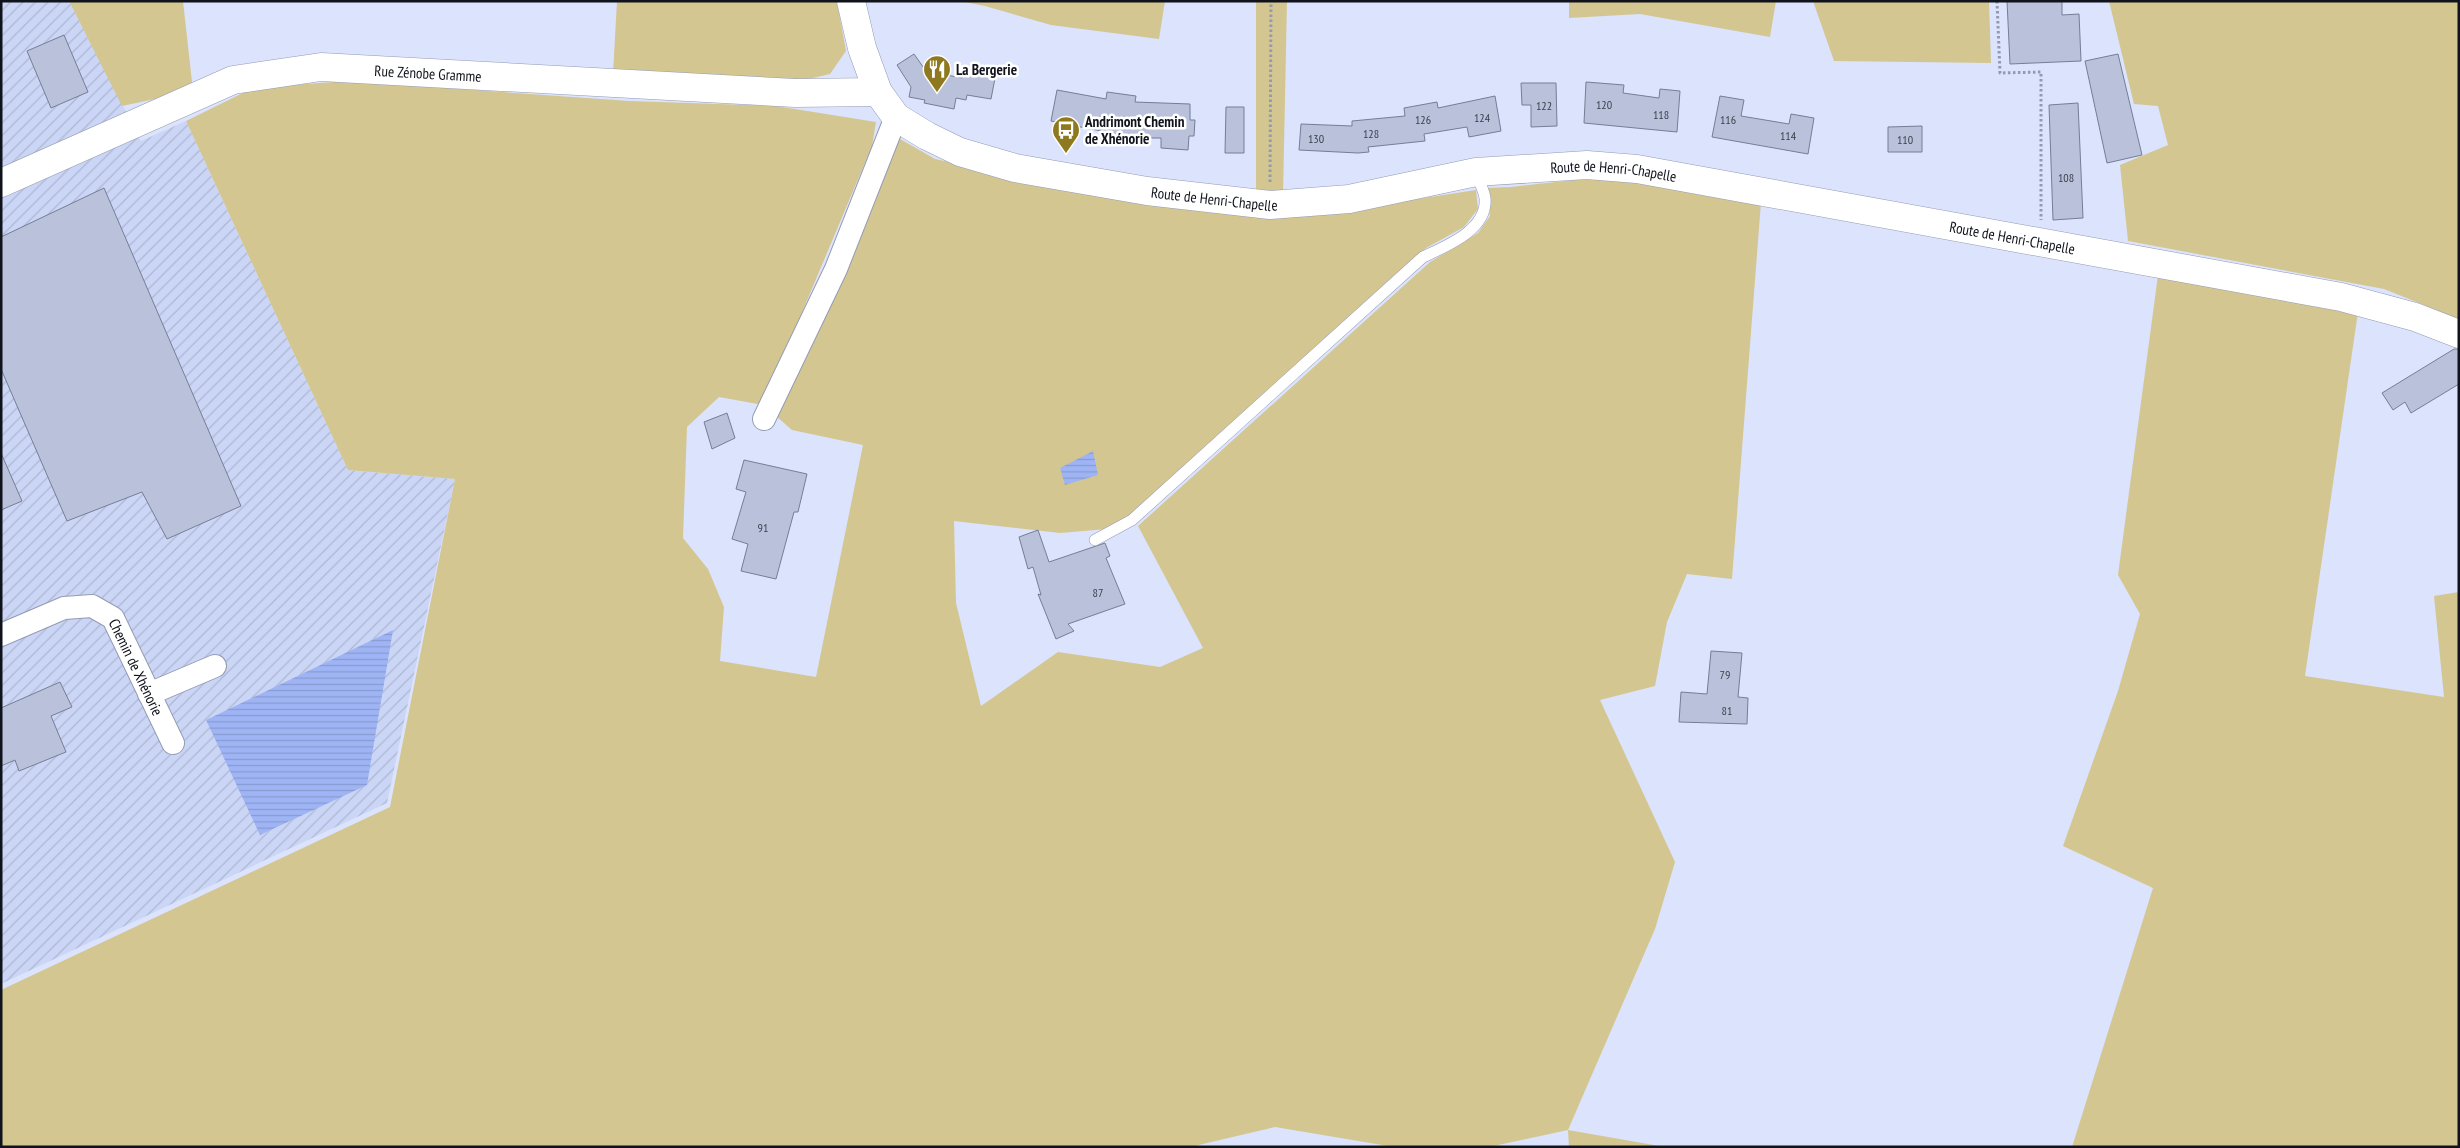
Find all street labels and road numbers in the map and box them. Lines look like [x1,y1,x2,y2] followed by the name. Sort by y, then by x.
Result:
[374,60,482,85] street label: Rue Zénobe Gramme
[1550,155,1678,186] street label: Route de Henri-Chapelle
[1150,182,1278,215] street label: Route de Henri-Chapelle
[1948,217,2077,258] street label: Route de Henri-Chapelle
[105,615,168,718] street label: Chemin de Xhénorie

